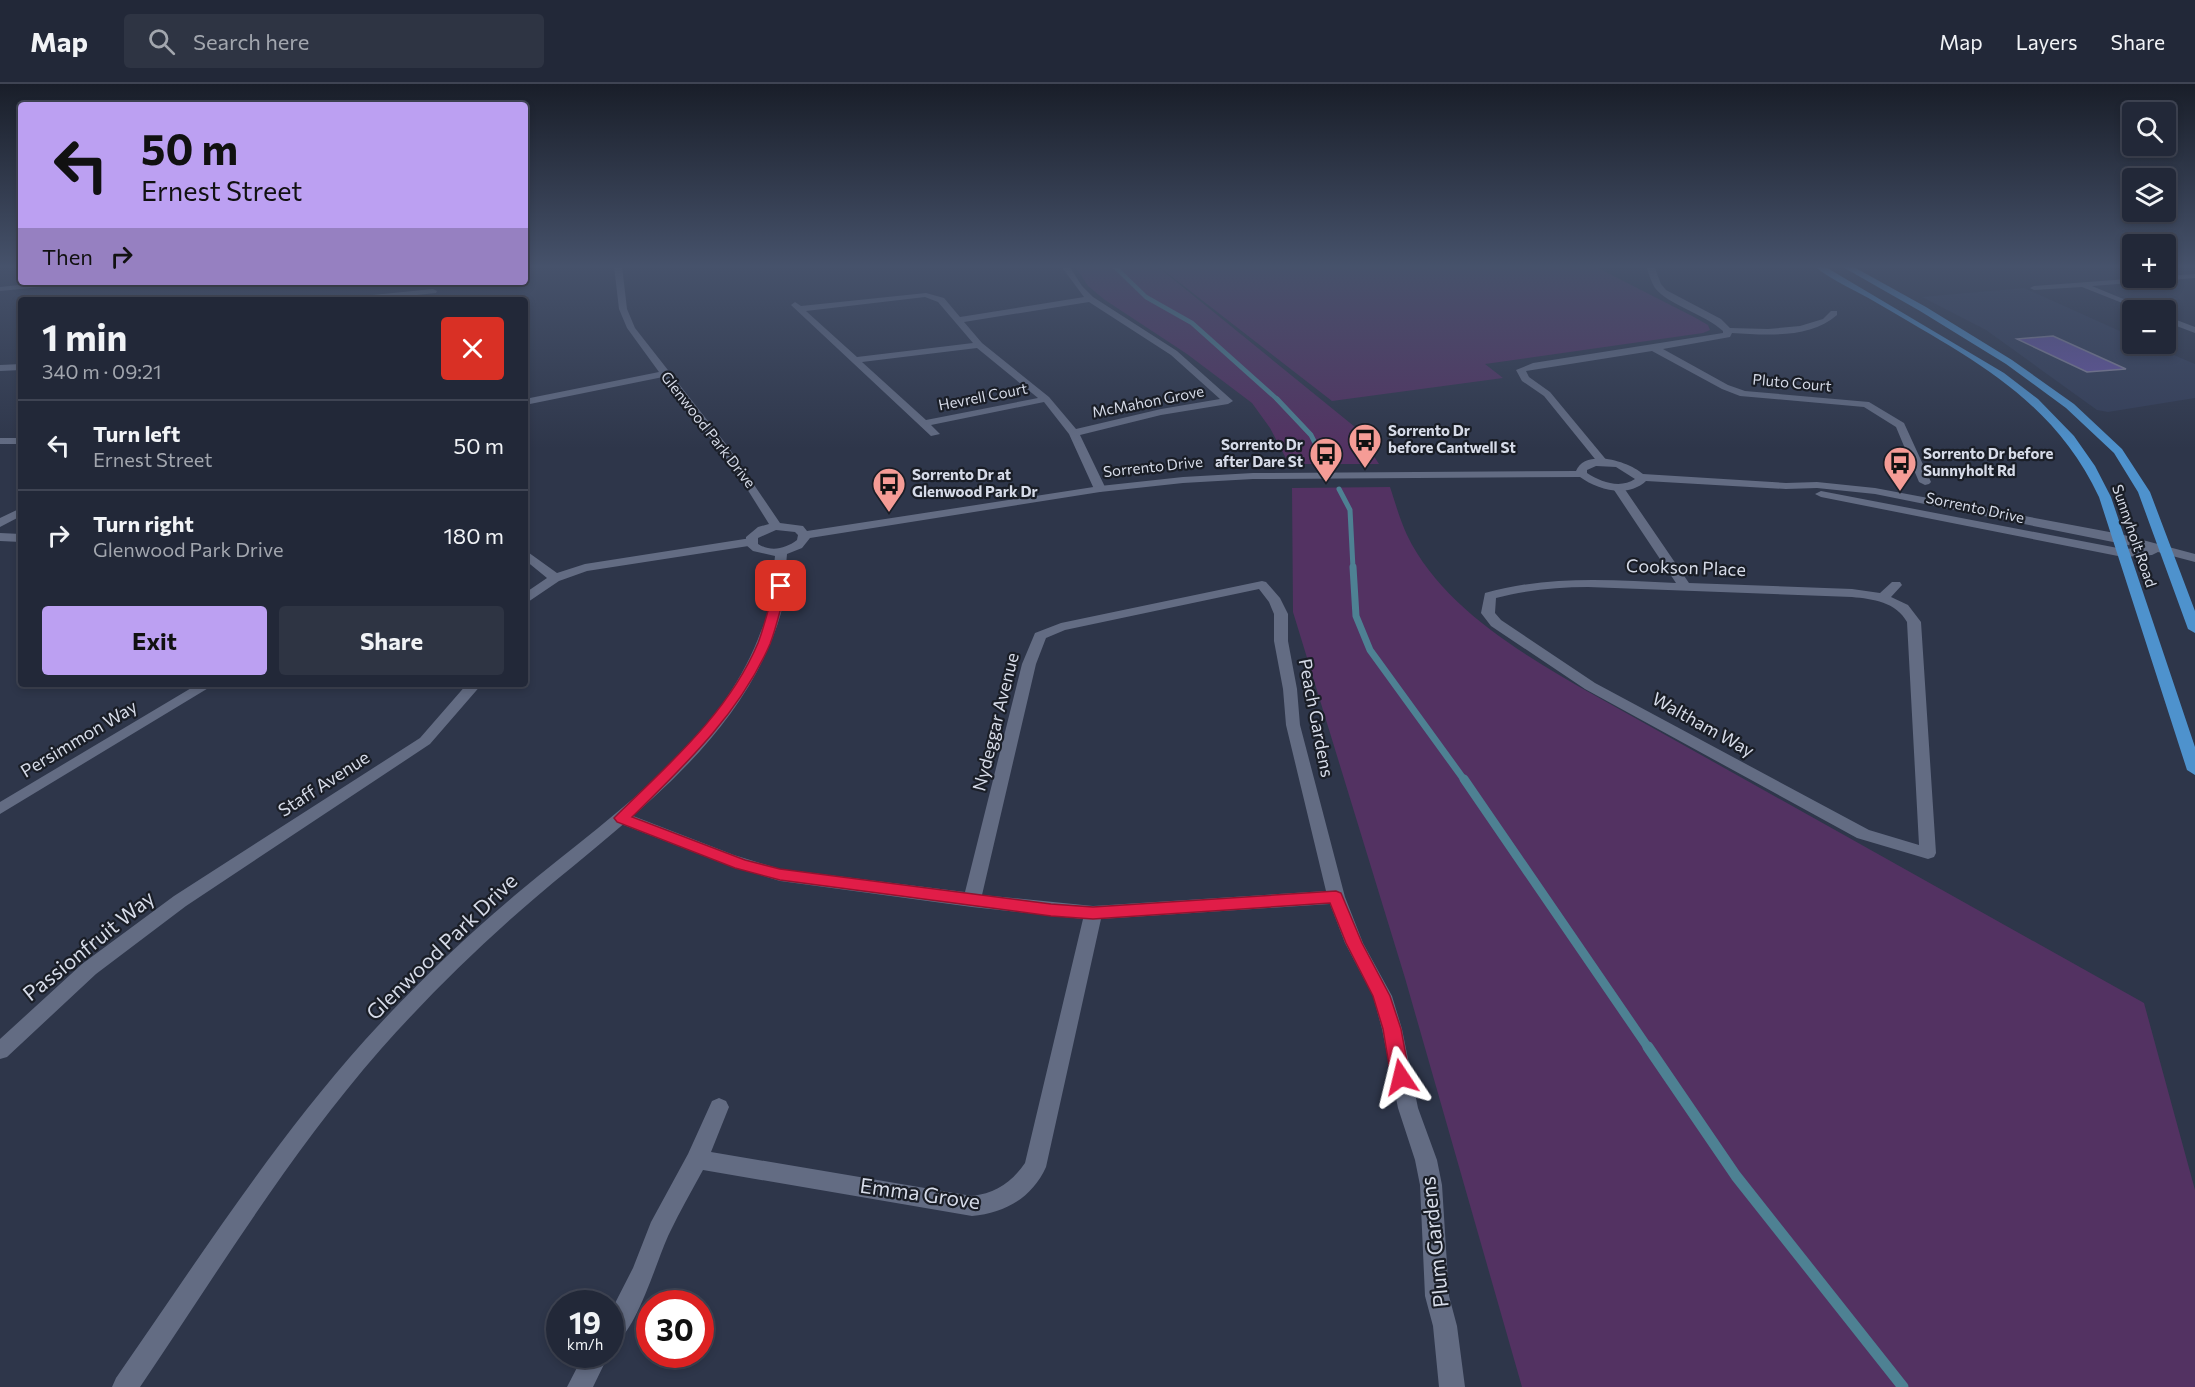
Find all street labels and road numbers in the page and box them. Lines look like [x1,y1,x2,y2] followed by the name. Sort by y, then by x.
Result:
[658,368,760,491] street label: Glenwood Park Drive
[1752,370,1832,394] street label: Pluto Court
[937,379,1029,413] street label: Hevrell Court
[1090,381,1205,421] street label: McMahon Grove
[1102,452,1204,480] street label: Sorrento Drive
[2109,482,2161,589] street label: Sunnyholt Road
[1924,488,2026,526] street label: Sorrento Drive
[1626,554,1746,580] street label: Cookson Place
[967,650,1023,793] street label: Nydeggar Avenue
[1295,657,1339,779] street label: Peach Gardens
[1648,687,1758,761] street label: Waltham Way
[16,695,141,782] street label: Persimmon Way
[274,745,373,821] street label: Staff Avenue
[360,867,522,1024] street label: Glenwood Park Drive
[17,884,159,1005] street label: Passionfruit Way
[858,1172,982,1213] street label: Emma Grove
[1414,1175,1453,1309] street label: Plum Gardens

